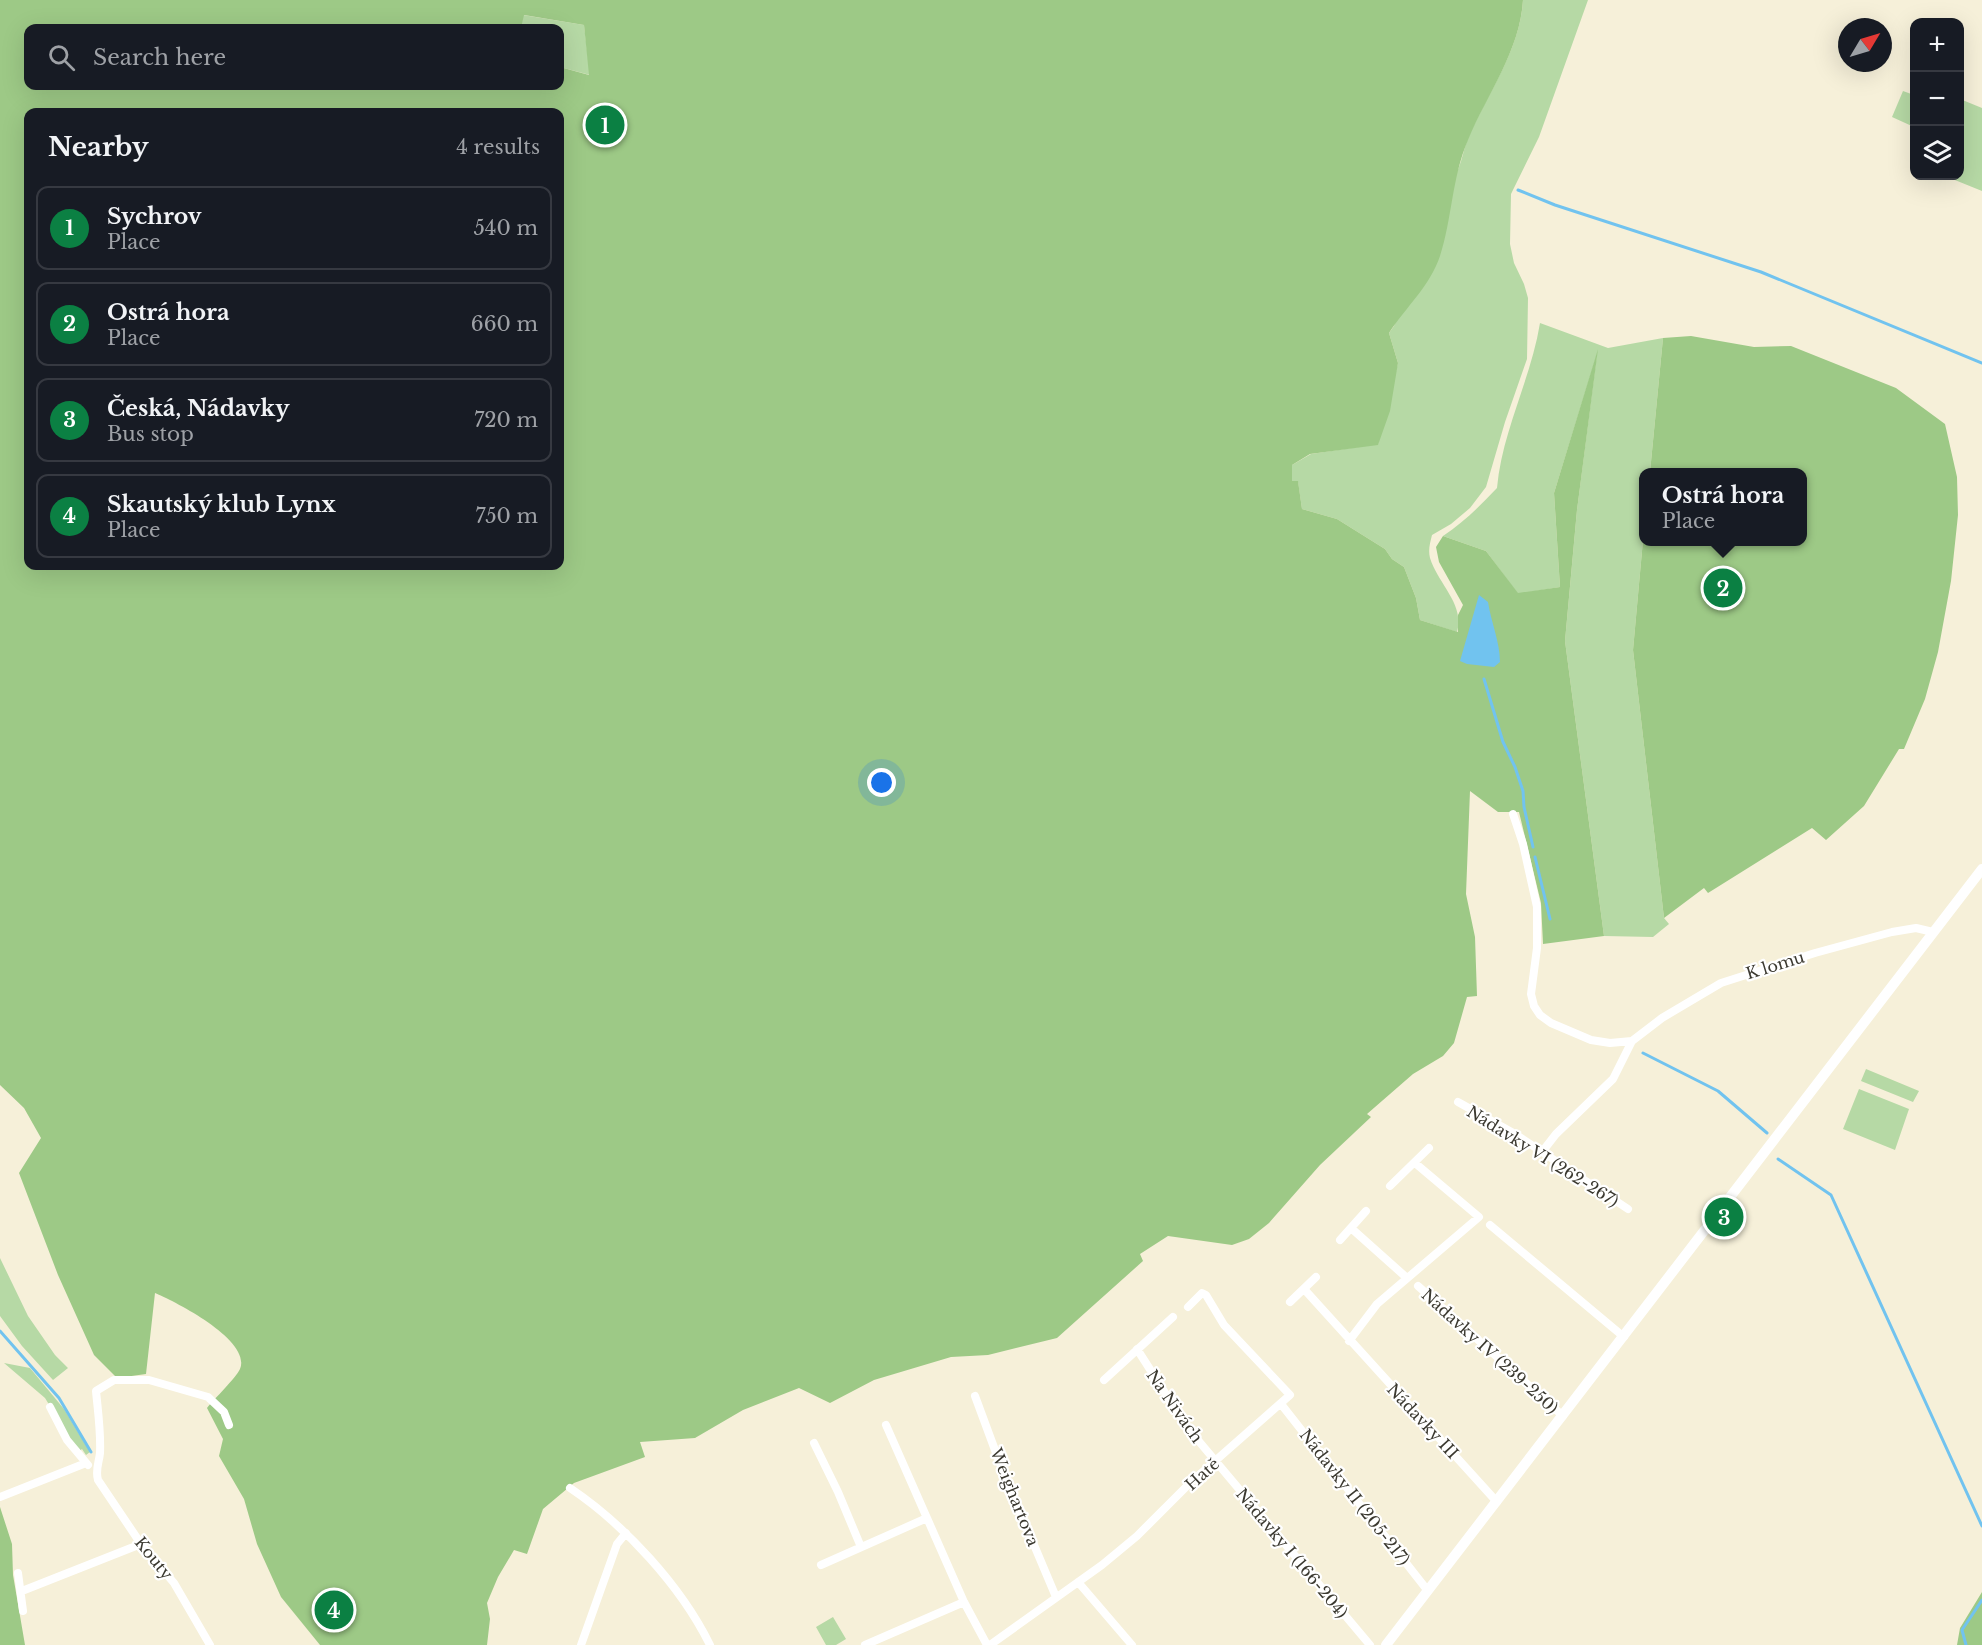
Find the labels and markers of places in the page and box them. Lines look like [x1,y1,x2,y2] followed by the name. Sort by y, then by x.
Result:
[586,102,624,148] pin: 1
[1704,566,1742,610] pin: 2
[1704,1194,1744,1240] pin: 3
[314,1588,354,1632] pin: 4

